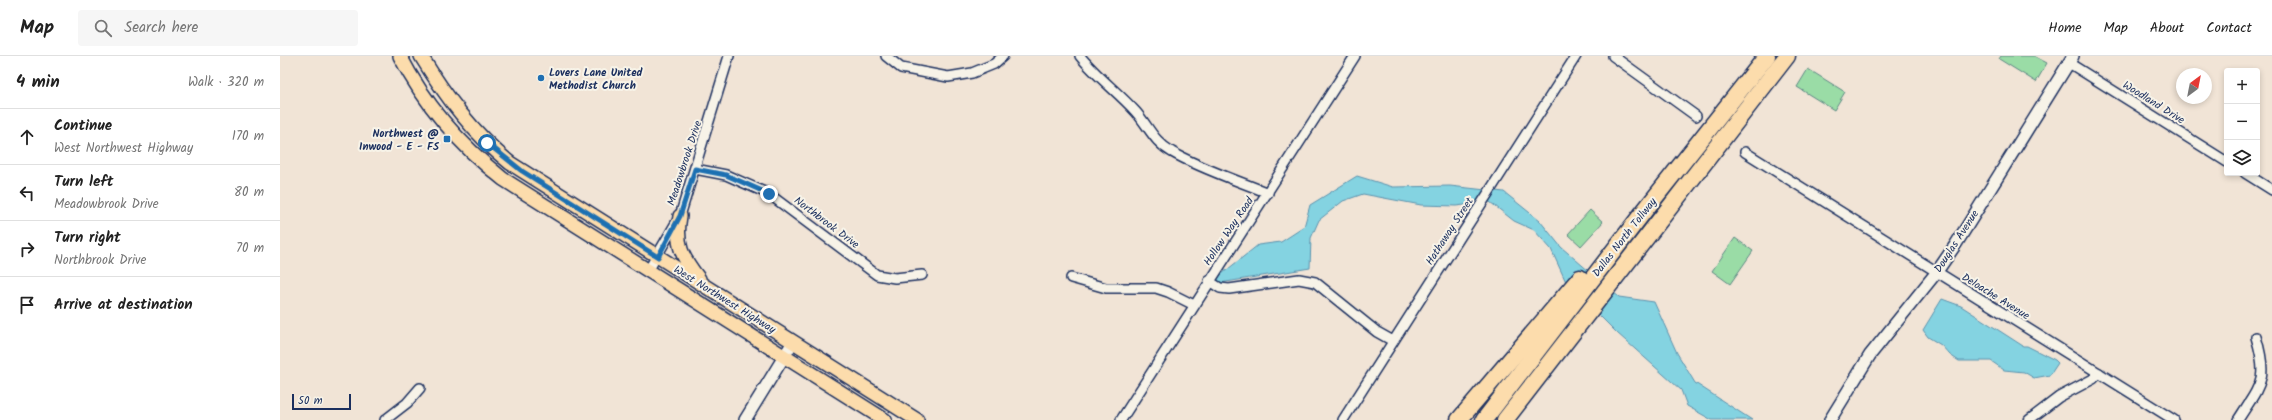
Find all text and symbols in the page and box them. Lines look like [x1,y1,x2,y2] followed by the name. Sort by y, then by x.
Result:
[78,10,358,46] search box
[20,13,54,43] text: Map
[124,16,198,40] text: Search here
[92,17,114,39] icon: search
[2048,17,2082,39] text: Home
[2104,17,2128,39] text: Map
[2150,17,2184,39] text: About
[2206,17,2252,39] text: Contact
[549,64,644,95] place label: Lovers Lane United Methodist Church
[2176,68,2212,104] north arrow
[2224,68,2260,176] map controls
[2224,68,2260,104] button: +
[16,69,60,96] text: 4 min
[188,72,264,93] text: Walk · 320 m
[536,73,546,83] marker: Lovers Lane United Methodist Church
[2119,77,2188,129] street label: Woodland Drive
[2224,104,2260,140] button: −
[54,114,112,138] text: Continue
[663,118,707,208] street label: Meadowbrook Drive
[359,125,440,156] place label: Northwest @ Inwood - E - FS
[16,126,38,148] icon: ahead
[232,126,264,147] text: 170 m
[442,134,452,144] marker: Northwest @ Inwood - E - FS
[478,134,496,152] route start
[54,138,193,159] text: West Northwest Highway
[2224,140,2260,176] button: layers
[54,170,114,194] text: Turn left
[16,182,38,204] icon: left
[234,182,264,203] text: 80 m
[760,185,778,203] route end
[790,192,863,254] street label: Northbrook Drive
[1199,193,1259,270] street label: Hollow Way Road
[1421,193,1479,269] street label: Hathaway Street
[1588,193,1662,281] street label: Dallas North Tollway
[54,194,159,215] text: Meadowbrook Drive
[1930,206,1984,277] street label: Douglas Avenue
[54,226,121,250] text: Turn right
[16,238,38,260] icon: right
[236,238,264,259] text: 70 m
[54,250,146,271] text: Northbrook Drive
[670,261,780,339] street label: West Northwest Highway
[1958,269,2033,325] street label: Deloache Avenue
[54,293,193,317] text: Arrive at destination
[16,294,38,316] icon: arrive
[292,392,351,411] scale bar
[298,392,323,410] text: 50 m

